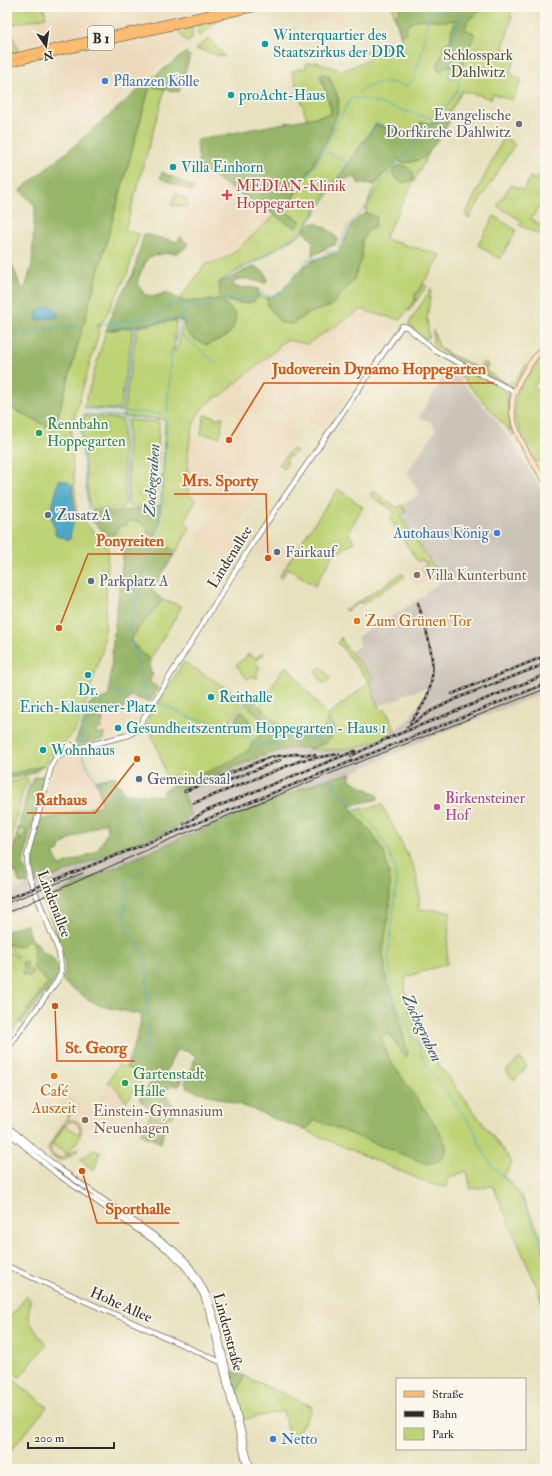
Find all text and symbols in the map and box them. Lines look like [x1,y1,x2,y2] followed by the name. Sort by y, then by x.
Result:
[26,26,66,66] north arrow
[88,26,114,50] road number: B 1
[272,26,407,62] place label: Winterquartier des Staatszirkus der DDR
[260,39,270,49] marker: Winterquartier des Staatszirkus der DDR
[443,46,513,82] park label: Schlosspark Dahlwitz
[41,48,55,63] text: N
[113,72,199,91] place label: Pflanzen Kölle
[100,76,110,86] marker: Pflanzen Kölle
[238,86,325,106] place label: proAcht-Haus
[226,90,236,100] marker: proAcht-Haus
[386,106,511,142] place label: Evangelische Dorfkirche Dahlwitz
[514,119,524,129] marker: Evangelische Dorfkirche Dahlwitz
[181,158,264,177] place label: Villa Einhorn
[168,162,178,172] marker: Villa Einhorn
[236,177,346,214] place label: MEDIAN-Klinik Hoppegarten
[221,189,233,201] marker: MEDIAN-Klinik Hoppegarten
[264,355,494,383] callout: Judoverein Dynamo Hoppegarten
[271,359,487,380] text: Judoverein Dynamo Hoppegarten
[47,415,126,452] place label: Rennbahn Hoppegarten
[34,428,44,438] marker: Rennbahn Hoppegarten
[139,443,165,518] water label: Zochegraben
[174,466,266,494] callout: Mrs. Sporty
[181,471,259,492] text: Mrs. Sporty
[56,506,112,525] place label: Zusatz A
[43,510,53,520] marker: Zusatz A
[203,522,257,592] street label: Lindenallee
[392,524,490,543] place label: Autohaus König
[88,526,172,554] callout: Ponyreiten
[492,528,502,538] marker: Autohaus König
[96,531,165,552] text: Ponyreiten
[285,543,338,562] place label: Fairkauf
[272,547,282,557] marker: Fairkauf
[425,566,527,585] place label: Villa Kunterbunt
[412,570,422,580] marker: Villa Kunterbunt
[99,572,169,592] place label: Parkplatz A
[86,576,96,586] marker: Parkplatz A
[365,612,472,631] place label: Zum Grünen Tor
[352,616,362,626] marker: Zum Grünen Tor
[83,670,93,680] marker: Dr. Erich-Klausener-Platz
[19,681,157,717] place label: Dr. Erich-Klausener-Platz
[219,688,273,707] place label: Reithalle
[206,692,216,702] marker: Reithalle
[126,719,386,739] place label: Gesundheitszentrum Hoppegarten - Haus 1
[113,723,123,733] marker: Gesundheitszentrum Hoppegarten - Haus 1
[50,741,115,760] place label: Wohnhaus
[38,745,48,755] marker: Wohnhaus
[147,770,231,789] place label: Gemeindesaal
[134,774,144,784] marker: Gemeindesaal
[27,785,95,813] callout: Rathaus
[445,789,526,825] place label: Birkensteiner Hof
[35,790,87,810] text: Rathaus
[432,802,442,812] marker: Birkensteiner Hof
[33,868,75,940] street label: Lindenallee
[397,990,446,1065] water label: Zochegraben
[57,1033,135,1061] callout: St. Georg
[65,1038,128,1059] text: St. Georg
[133,1065,205,1101] place label: Gartenstadt Halle
[49,1071,59,1081] marker: Café Auszeit
[120,1078,130,1088] marker: Gartenstadt Halle
[31,1082,76,1118] place label: Café Auszeit
[93,1102,223,1138] place label: Einstein-Gymnasium Neuenhagen
[80,1115,90,1125] marker: Einstein-Gymnasium Neuenhagen
[97,1195,179,1223] callout: Sporthalle
[105,1199,171,1220] text: Sporthalle
[87,1283,155,1327] street label: Hohe Allee
[208,1291,248,1373] street label: Lindenstraße
[396,1378,526,1450] legend
[432,1387,463,1402] text: Straße
[432,1407,457,1422] text: Bahn
[28,1424,114,1450] scale bar
[432,1427,454,1442] text: Park
[281,1430,317,1449] place label: Netto
[34,1431,65,1446] text: 200 m
[268,1434,278,1444] marker: Netto

